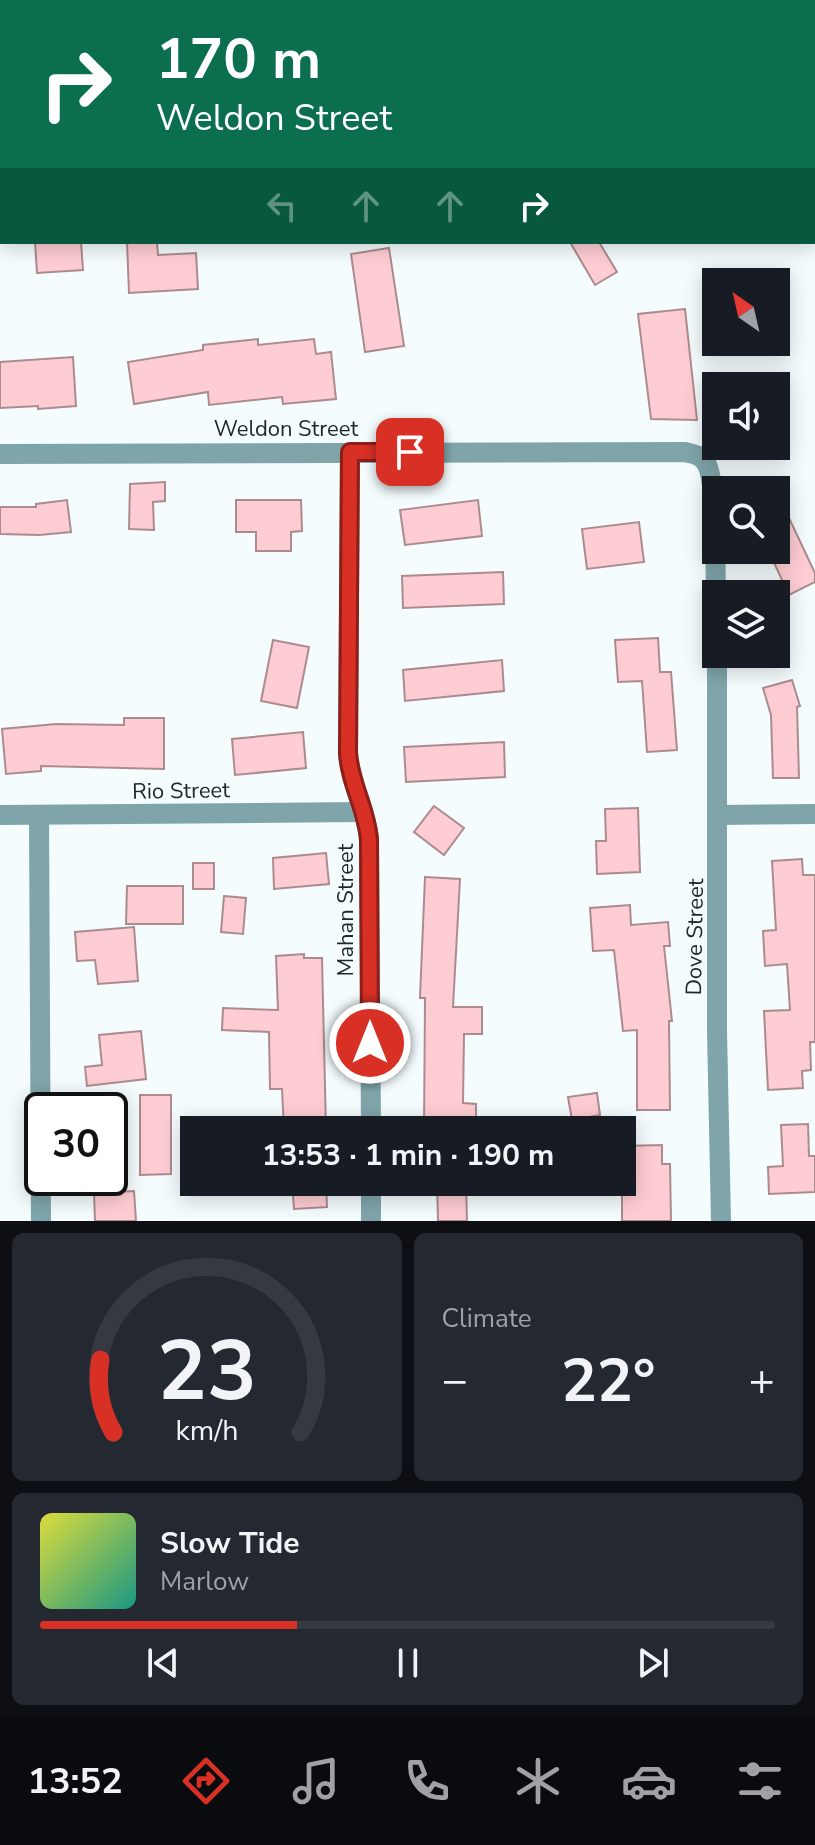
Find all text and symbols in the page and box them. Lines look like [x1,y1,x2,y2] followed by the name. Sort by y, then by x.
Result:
[156,21,321,98] text: 170 m
[24,32,128,136] icon: right
[156,94,392,143] text: Weldon Street
[260,184,304,228] icon: left
[344,184,388,228] icon: ahead
[428,184,472,228] icon: ahead
[512,184,556,228] icon: right
[702,268,790,356] north arrow
[702,268,790,668] map controls
[702,372,790,460] button: sound
[214,414,358,444] street label: Weldon Street
[376,418,444,486] pin
[388,430,432,474] icon: arrive
[702,476,790,564] button: search
[702,580,790,668] button: layers
[132,775,230,807] street label: Rio Street
[331,843,361,976] street label: Mahan Street
[679,878,711,996] street label: Dove Street
[328,1001,412,1085] position arrow
[24,1092,128,1196] speed limit sign: 30
[262,1135,554,1176] text: 13:53 · 1 min · 190 m
[442,1301,532,1336] text: Climate
[157,1315,257,1428] text: 23
[561,1340,656,1422] text: 22°
[442,1351,468,1411] text: −
[749,1351,775,1411] text: +
[175,1411,238,1450] text: km/h
[160,1523,300,1564] text: Slow Tide
[160,1564,249,1599] text: Marlow
[141,1641,185,1685] icon: previous
[386,1641,430,1685] icon: pause
[631,1641,675,1685] icon: next
[178,1753,234,1809] icon: directions
[288,1753,344,1809] icon: music
[399,1753,455,1809] icon: phone
[510,1753,566,1809] icon: climate
[621,1753,677,1809] icon: car
[732,1753,788,1809] icon: filters
[27,1757,123,1806] text: 13:52

